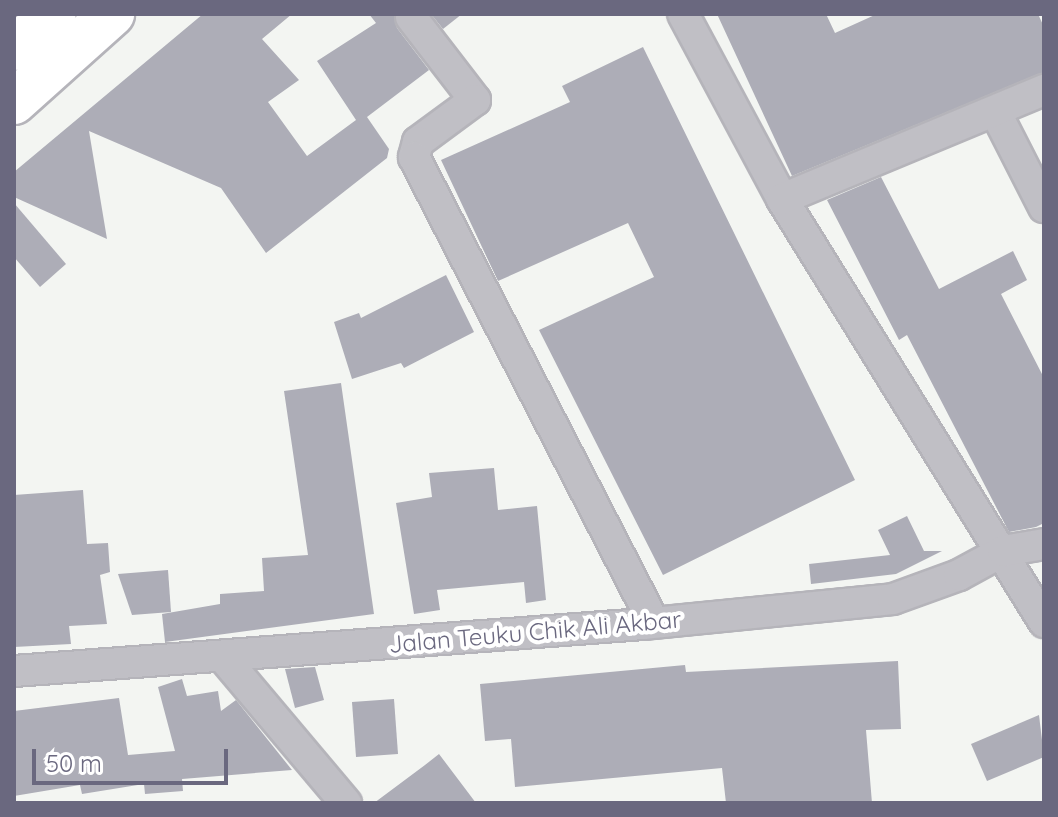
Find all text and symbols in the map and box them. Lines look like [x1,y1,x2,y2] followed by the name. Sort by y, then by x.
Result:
[387,605,683,659] street label: Jalan Teuku Chik Ali Akbar
[36,733,232,783] scale bar
[46,748,102,778] text: 50 m

